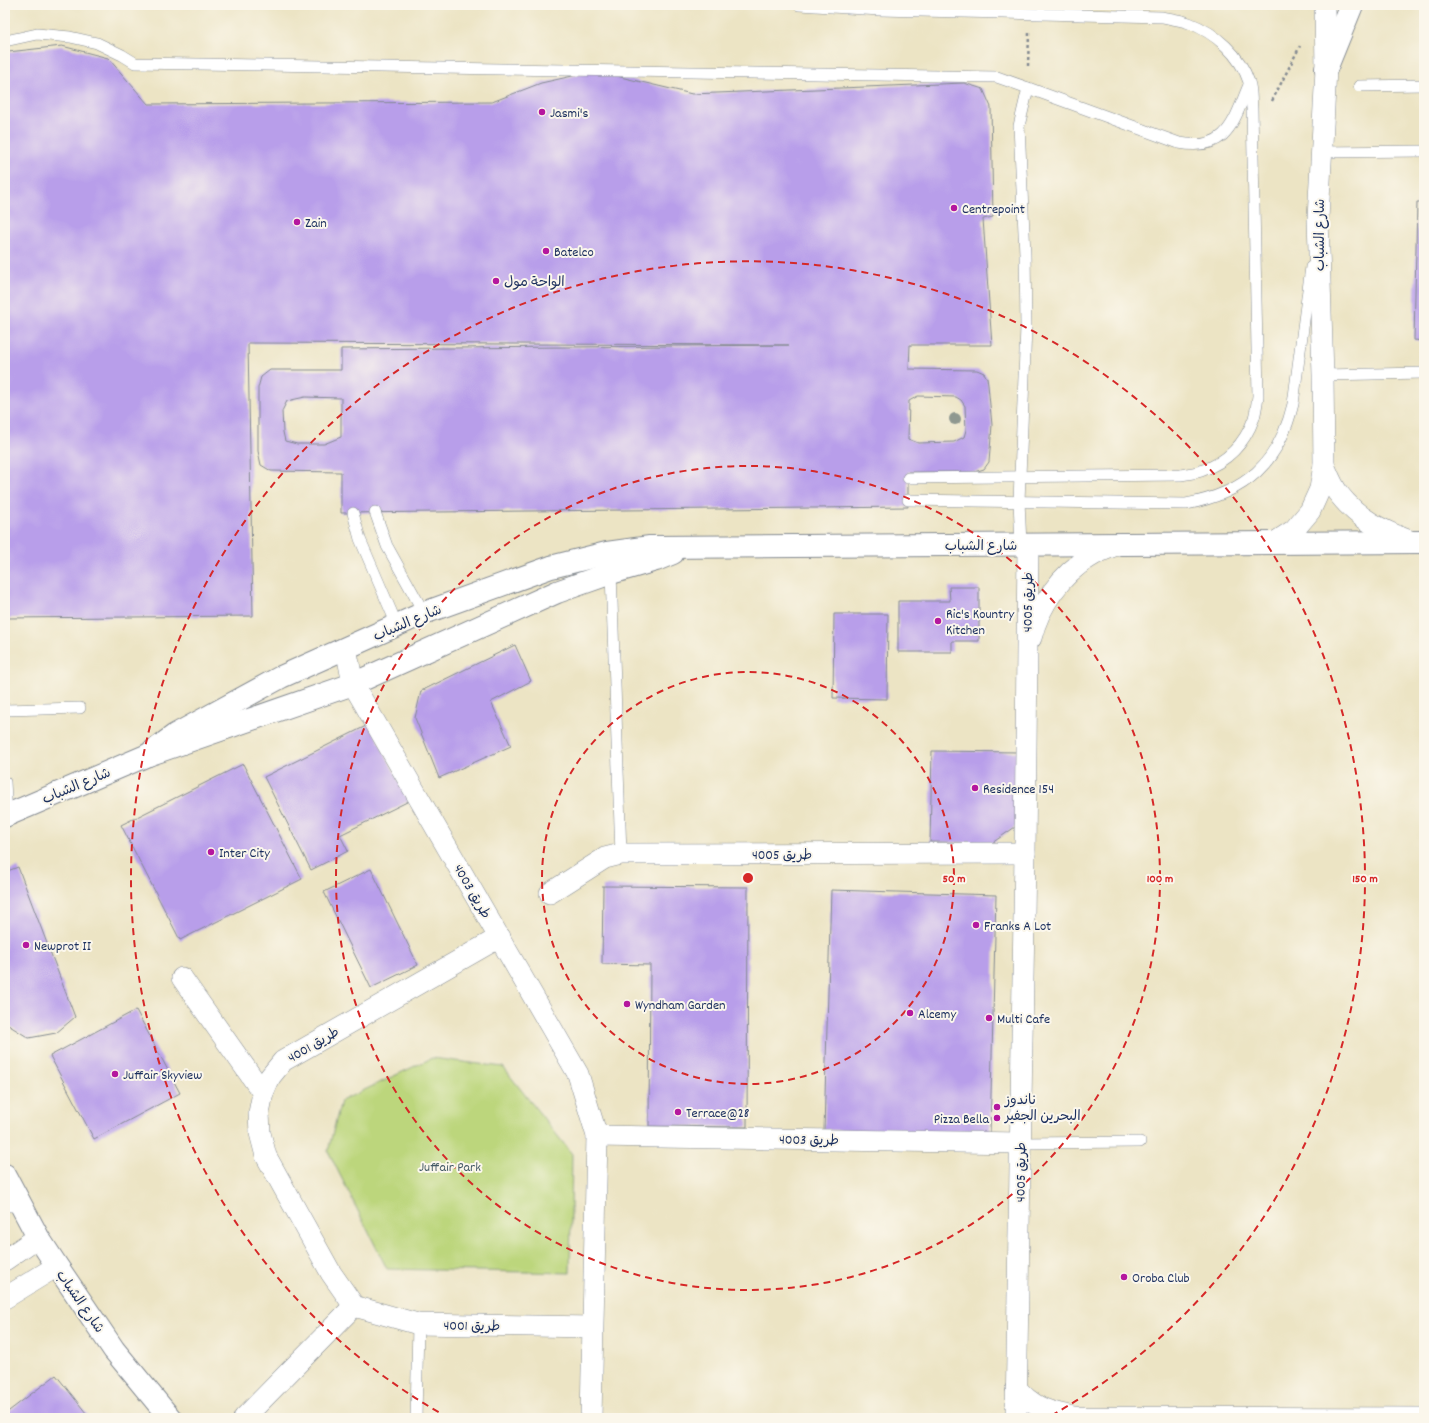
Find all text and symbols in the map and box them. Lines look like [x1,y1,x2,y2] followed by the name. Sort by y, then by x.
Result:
[550,104,588,124] place label: Jasmi's
[537,107,547,117] marker: Jasmi's
[1311,199,1331,271] street label: شارع الشباب
[962,200,1025,220] place label: Centrepoint
[949,203,959,213] marker: Centrepoint
[305,214,327,234] place label: Zain
[292,217,302,227] marker: Zain
[554,243,594,263] place label: Batelco
[541,246,551,256] marker: Batelco
[504,273,565,293] place label: الواحة مول
[491,276,501,286] marker: الواحة مول
[945,537,1017,557] street label: شارع الشباب
[1018,572,1040,632] street label: طريق 4005
[370,600,445,647] street label: شارع الشباب
[946,605,1014,641] place label: Ric's Kountry Kitchen
[933,616,943,626] marker: Ric's Kountry Kitchen
[39,763,114,810] street label: شارع الشباب
[983,780,1054,800] place label: Residence 154
[970,783,980,793] marker: Residence 154
[219,844,270,864] place label: Inter City
[752,846,812,866] street label: طريق 4005
[206,847,216,857] marker: Inter City
[448,861,495,923] street label: طريق 4003
[741,871,755,885] centre of rings
[942,871,966,888] text: 50 m
[1147,871,1173,888] text: 100 m
[1352,871,1378,888] text: 150 m
[984,917,1051,937] place label: Franks A Lot
[971,920,981,930] marker: Franks A Lot
[34,937,92,957] place label: Newprot II
[21,940,31,950] marker: Newprot II
[635,996,726,1016] place label: Wyndham Garden
[622,999,632,1009] marker: Wyndham Garden
[918,1005,956,1025] place label: Alcemy
[905,1008,915,1018] marker: Alcemy
[997,1010,1050,1030] place label: Multi Cafe
[984,1013,994,1023] marker: Multi Cafe
[284,1023,344,1069] street label: طريق 4001
[123,1066,202,1086] place label: Juffair Skyview
[110,1069,120,1079] marker: Juffair Skyview
[1004,1091,1081,1127] place label: ناندوز البحرين الجفير
[992,1102,1002,1112] marker: ناندوز البحرين الجفير
[686,1104,750,1124] place label: Terrace@28
[673,1107,683,1117] marker: Terrace@28
[934,1110,989,1130] place label: Pizza Bella
[992,1113,1002,1123] marker: Pizza Bella
[779,1130,839,1152] street label: طريق 4003
[1011,1142,1033,1202] street label: طريق 4005
[419,1158,481,1178] park label: Juffair Park
[50,1267,108,1338] street label: شارع الشباب
[1132,1269,1190,1289] place label: Oroba Club
[1119,1272,1129,1282] marker: Oroba Club
[443,1317,501,1337] street label: طريق 4001

